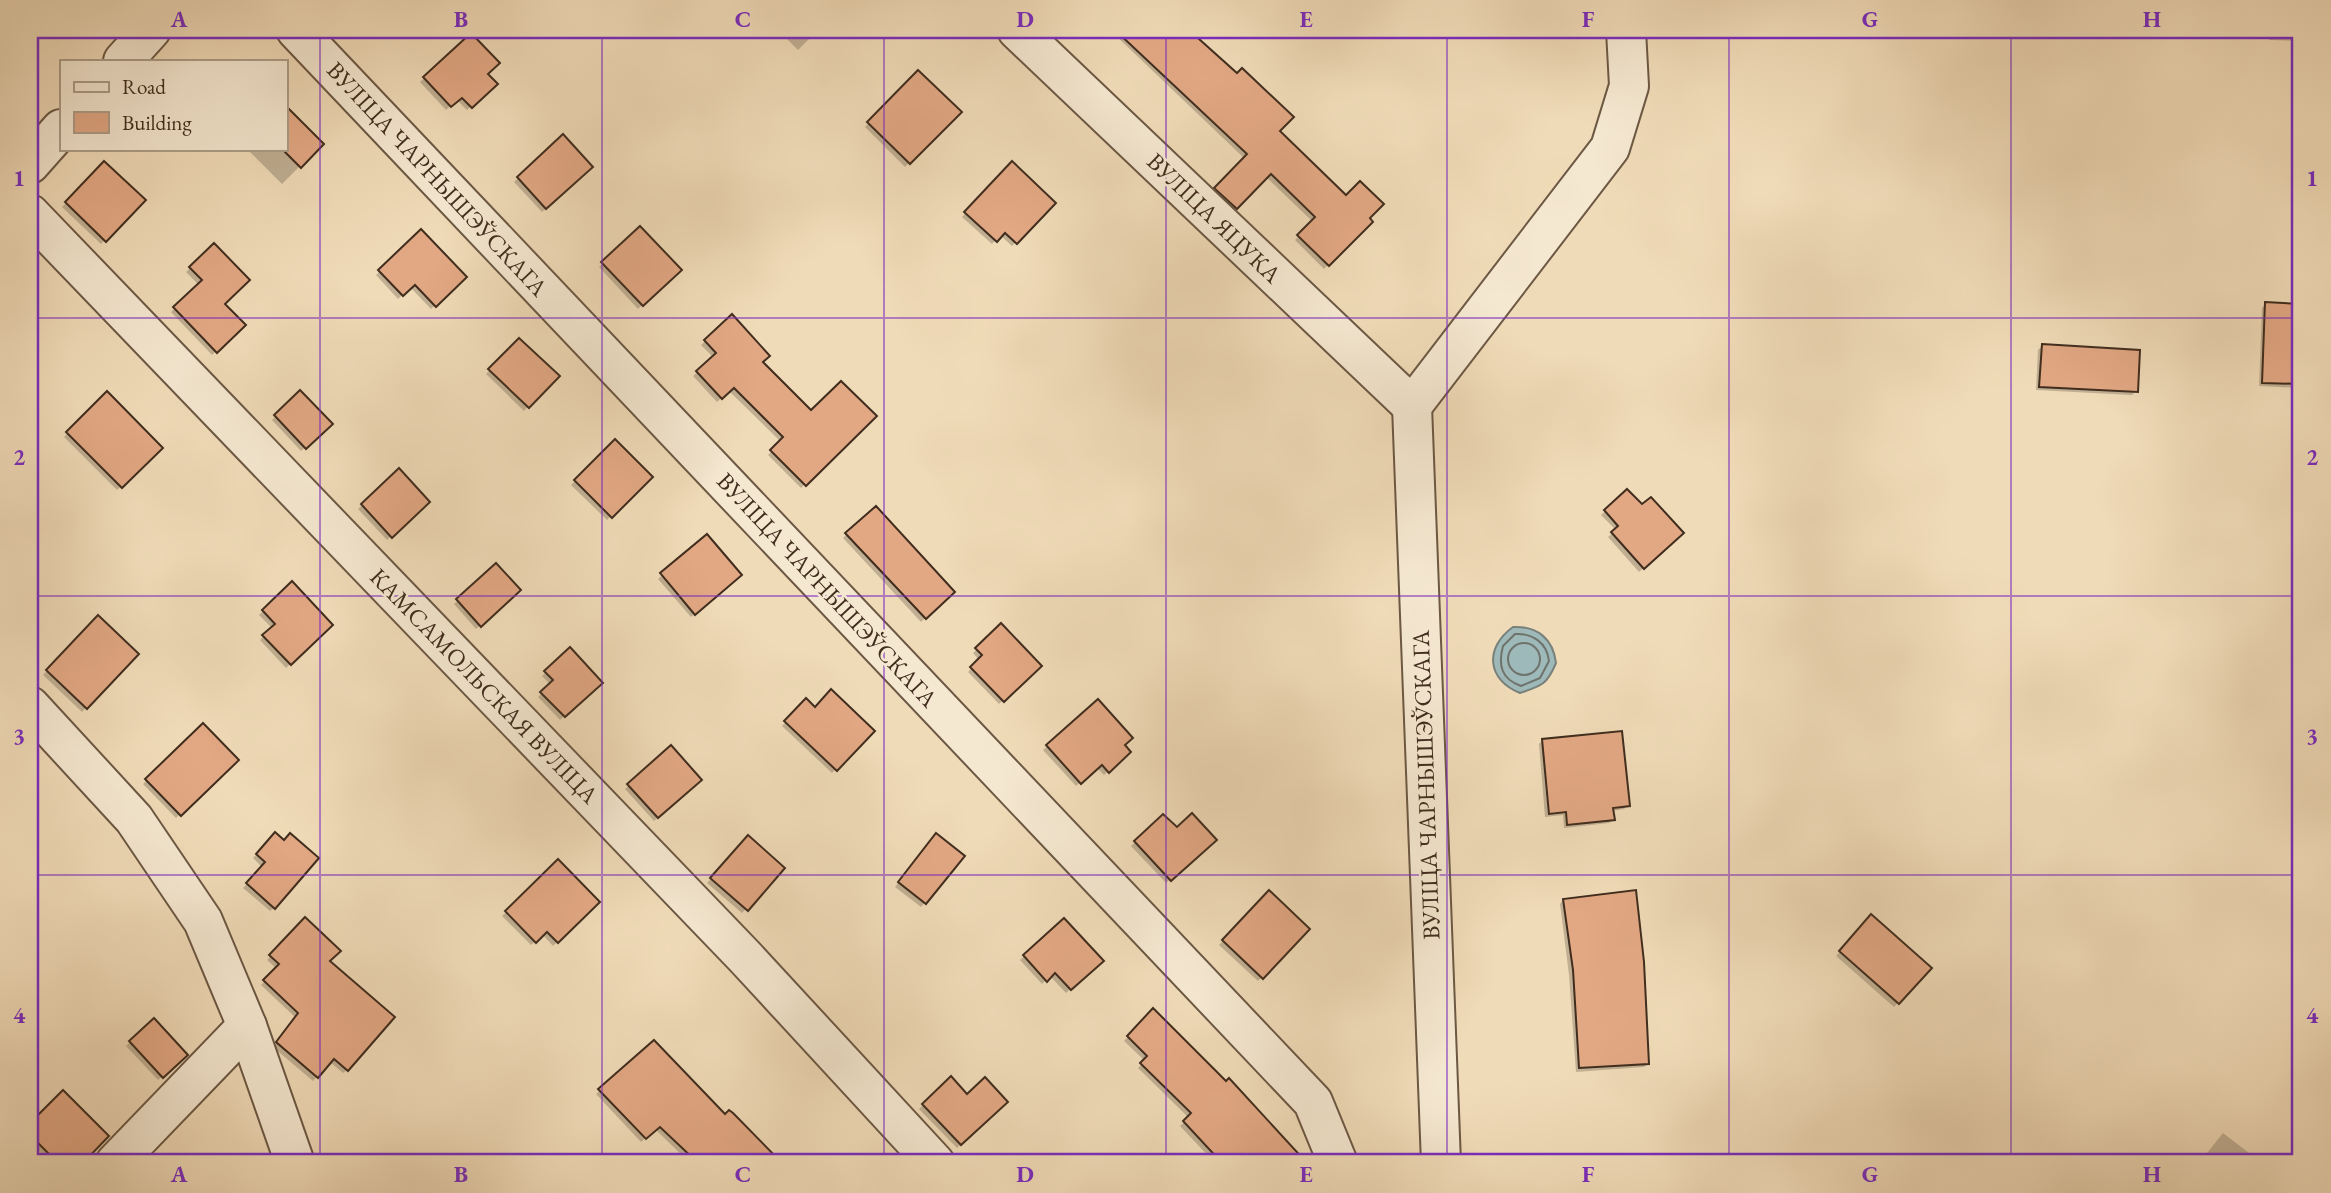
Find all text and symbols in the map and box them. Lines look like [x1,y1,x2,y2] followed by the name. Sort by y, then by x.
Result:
[170,4,188,34] text: A
[454,4,468,34] text: B
[735,4,751,34] text: C
[1016,4,1034,34] text: D
[1299,4,1313,34] text: E
[1582,4,1595,34] text: F
[1862,4,1878,34] text: G
[2143,4,2161,34] text: H
[320,55,555,303] street label: ВУЛІЦА ЧАРНЫШЭЎСКАГА
[60,60,287,150] legend
[122,73,166,100] text: Road
[122,109,192,136] text: Building
[1141,146,1288,290] street label: ВУЛІЦА ЯЦУКА
[13,163,25,193] text: 1
[2306,163,2318,193] text: 1
[13,442,25,472] text: 2
[2306,442,2318,472] text: 2
[710,466,945,714] street label: ВУЛІЦА ЧАРНЫШЭЎСКАГА
[363,561,606,810] street label: КАМСАМОЛЬСКАЯ ВУЛІЦА
[1405,629,1446,940] street label: ВУЛІЦА ЧАРНЫШЭЎСКАГА
[13,721,25,751] text: 3
[2306,721,2318,751] text: 3
[13,1000,26,1030] text: 4
[2306,1000,2319,1030] text: 4
[170,1159,188,1189] text: A
[454,1159,468,1189] text: B
[735,1159,751,1189] text: C
[1016,1159,1034,1189] text: D
[1299,1159,1313,1189] text: E
[1582,1159,1595,1189] text: F
[1862,1159,1878,1189] text: G
[2143,1159,2161,1189] text: H

